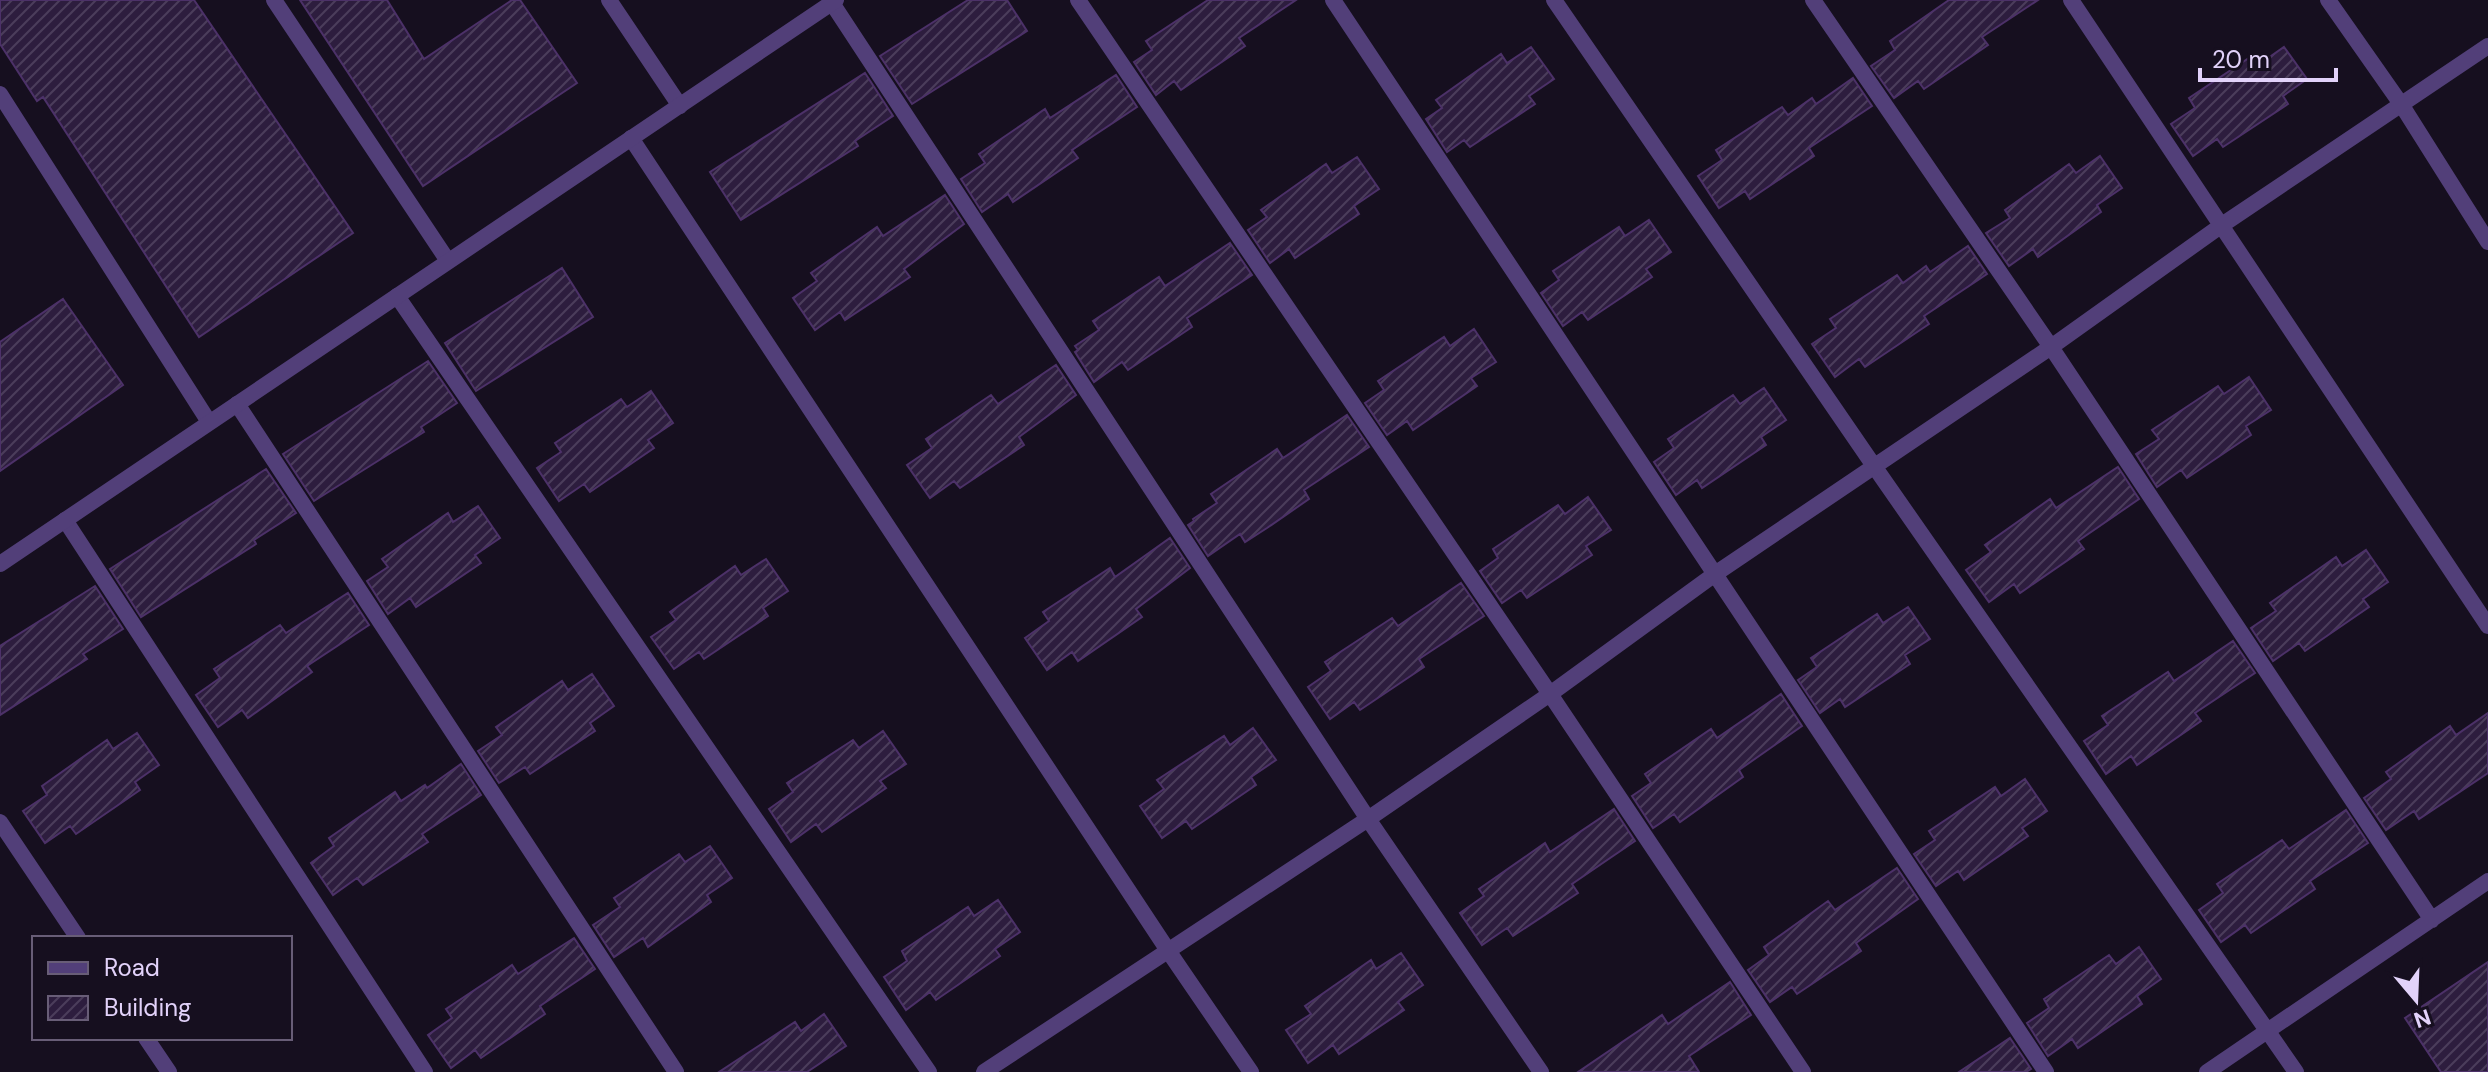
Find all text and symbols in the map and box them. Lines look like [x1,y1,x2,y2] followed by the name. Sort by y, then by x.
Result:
[2200,32,2336,82] scale bar
[2212,44,2270,75] text: 20 m
[32,936,292,1040] legend
[104,952,160,983] text: Road
[2376,960,2456,1040] north arrow
[104,992,191,1023] text: Building
[2410,1002,2435,1035] text: N

